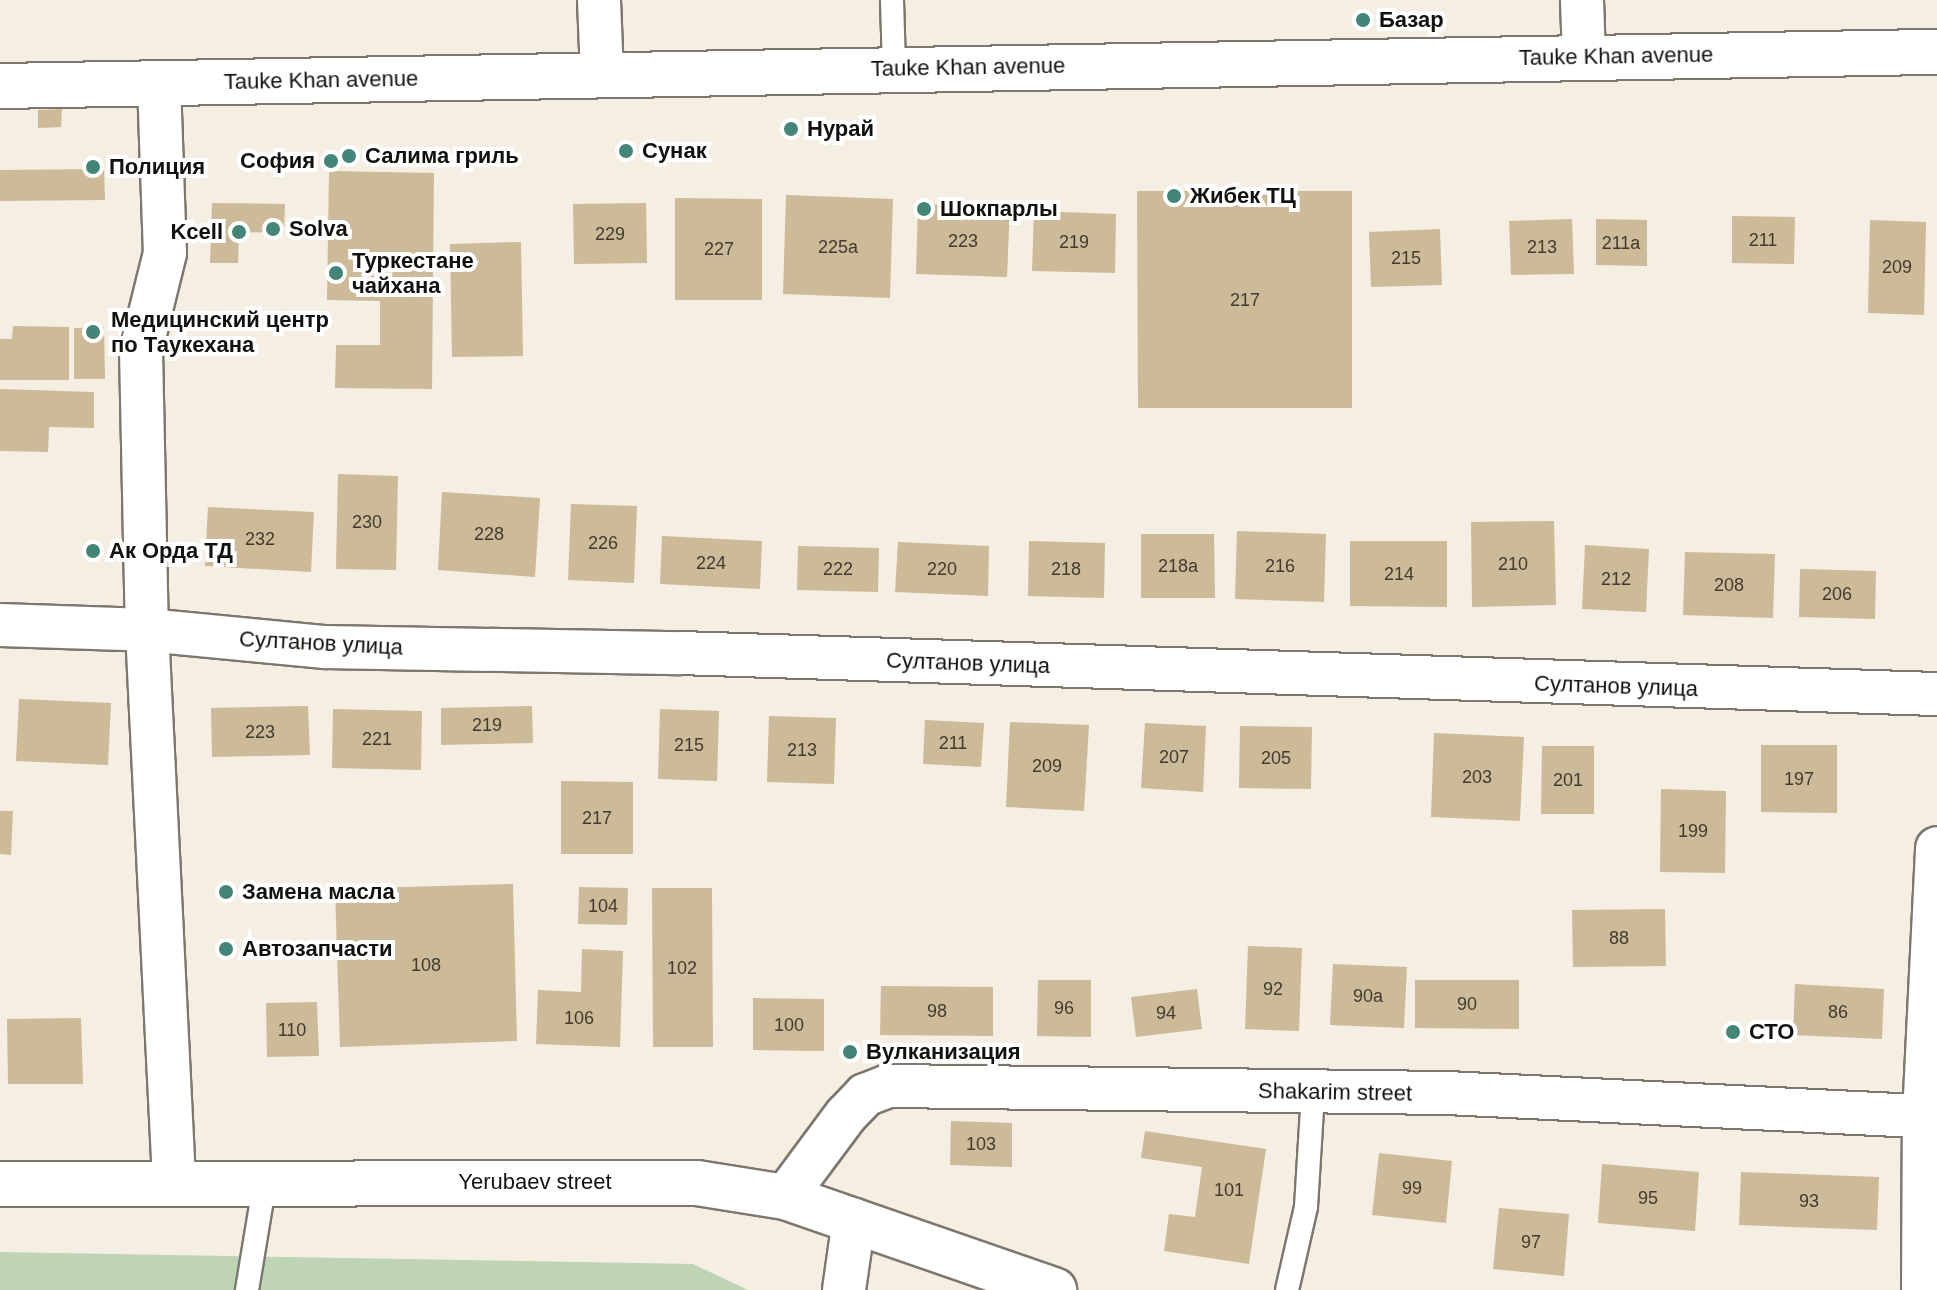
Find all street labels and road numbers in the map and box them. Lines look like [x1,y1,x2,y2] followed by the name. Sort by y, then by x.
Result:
[1519,41,1713,71] street label: Tauke Khan avenue
[871,52,1065,82] street label: Tauke Khan avenue
[224,65,418,95] street label: Tauke Khan avenue
[238,626,404,660] street label: Султанов улица
[886,647,1050,679] street label: Султанов улица
[1534,670,1698,702] street label: Султанов улица
[1258,1077,1412,1107] street label: Shakarim street
[458,1169,612,1195] street label: Yerubaev street

